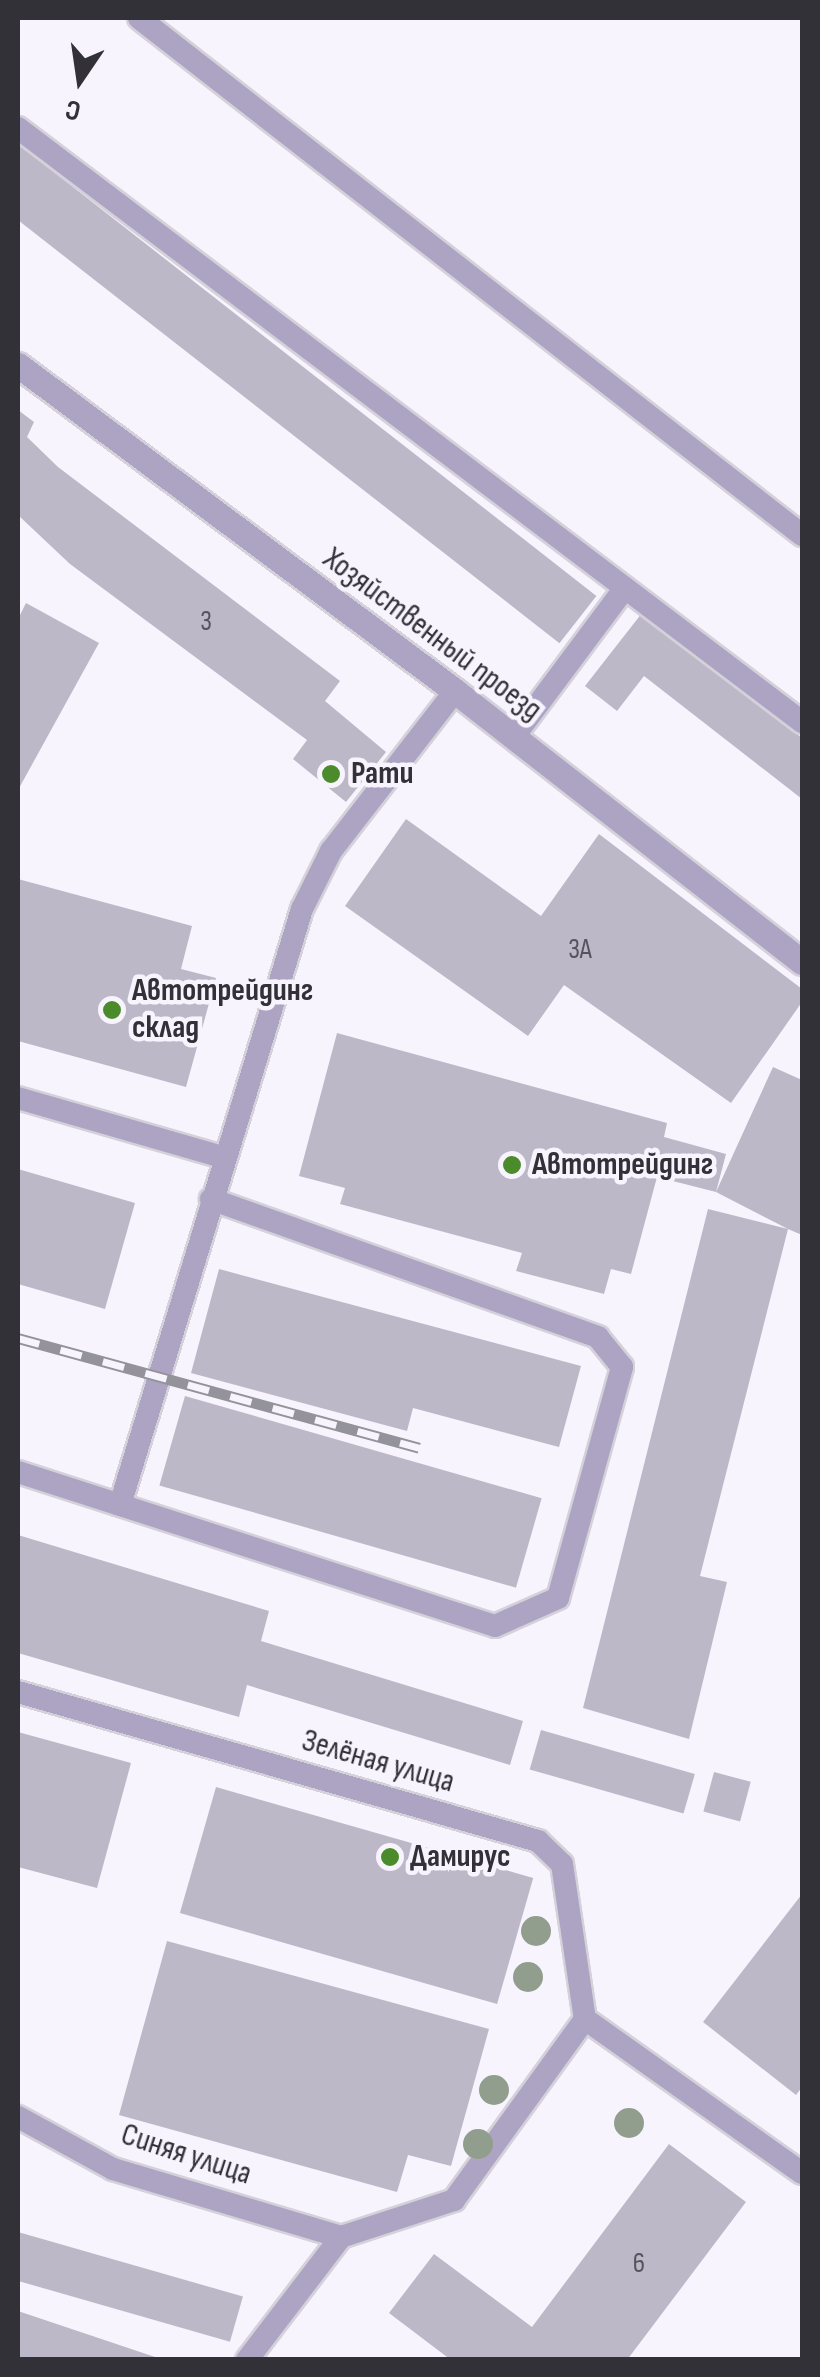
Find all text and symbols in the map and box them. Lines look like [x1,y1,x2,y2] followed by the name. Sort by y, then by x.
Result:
[30,30,130,130] north arrow
[62,92,84,127] text: С
[315,540,549,730] street label: Хозяйственный проезд
[200,605,212,639] house number: 3
[351,755,413,793] place label: Рати
[320,763,342,785] marker: Рати
[568,933,592,967] house number: 3А
[132,973,313,1048] place label: Автотрейдинг склад
[101,999,123,1021] marker: Автотрейдинг склад
[532,1146,713,1184] place label: Автотрейдинг
[501,1154,523,1176] marker: Автотрейдинг
[297,1722,459,1802] street label: Зелёная улица
[410,1838,511,1876] place label: Дамирус
[379,1846,401,1868] marker: Дамирус
[116,2116,256,2194] street label: Синяя улица
[633,2247,645,2281] house number: 6

